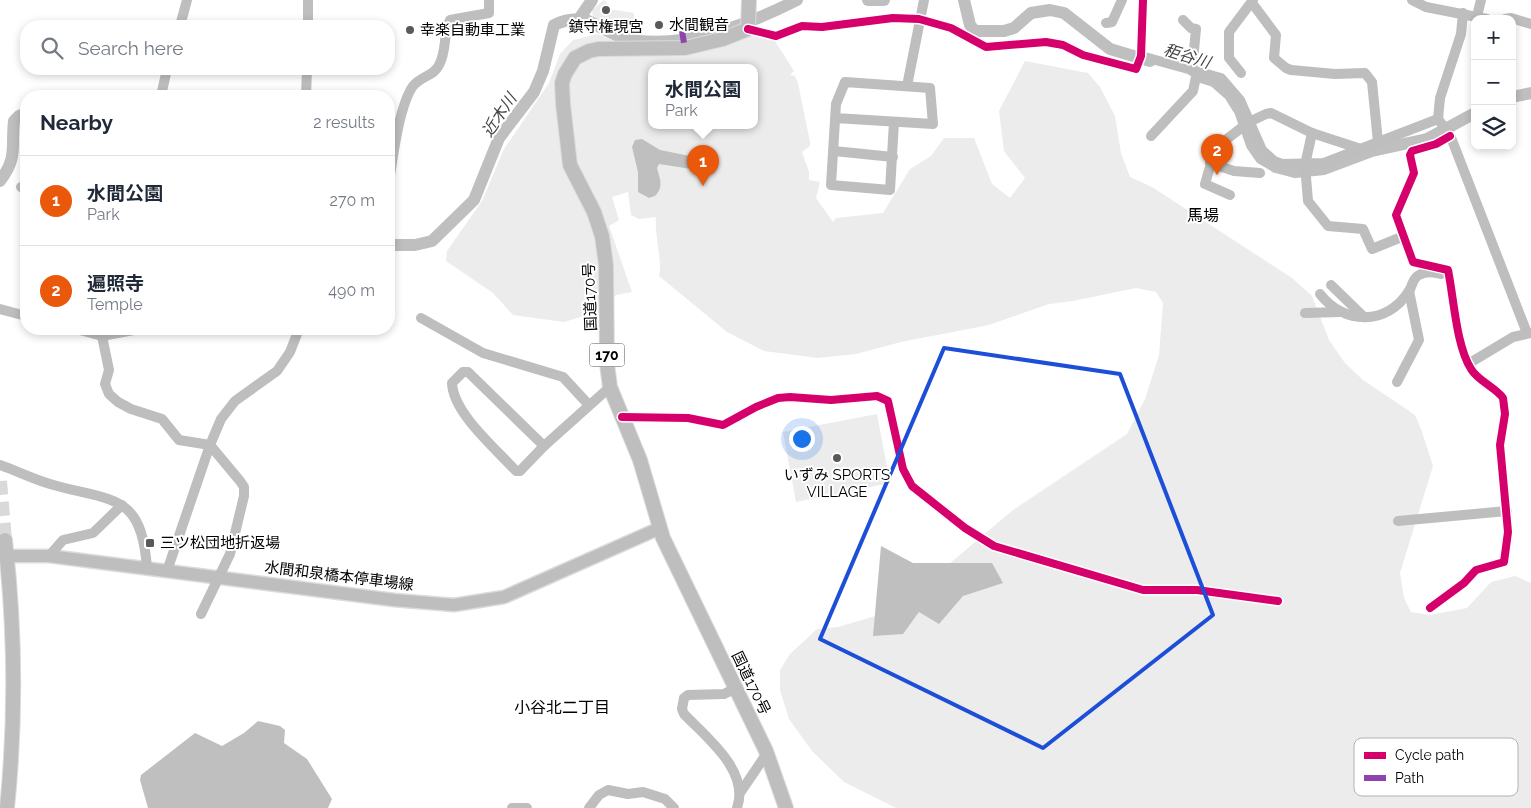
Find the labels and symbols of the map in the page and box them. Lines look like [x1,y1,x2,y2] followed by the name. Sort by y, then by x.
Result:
[600,4,612,16] marker: 鎮守権現宮
[669,16,729,34] place label: 水間観音
[568,18,644,36] place label: 鎮守権現宮
[653,19,665,31] marker: 水間観音
[420,21,525,39] place label: 幸楽自動車工業
[404,24,416,36] marker: 幸楽自動車工業
[1161,40,1215,73] water label: 秬谷川
[478,88,521,140] water label: 近木川
[1201,134,1233,175] pin: 2
[687,145,719,186] pin: 1
[1187,206,1219,225] district label: 馬場
[580,262,600,332] street label: 国道170号
[590,344,624,366] road number: 170
[789,426,815,452] your location
[831,452,843,464] marker: いずみ SPORTS VILLAGE
[784,466,890,501] place label: いずみ SPORTS VILLAGE
[160,534,280,552] place label: 三ツ松団地折返場
[144,537,156,549] marker: 三ツ松団地折返場
[263,558,415,594] street label: 水間和泉橋本停車場線
[728,648,774,718] street label: 国道170号
[514,698,610,717] district label: 小谷北二丁目
[1354,738,1518,796] legend
[1395,747,1464,763] text: Cycle path
[1395,770,1424,786] text: Path

